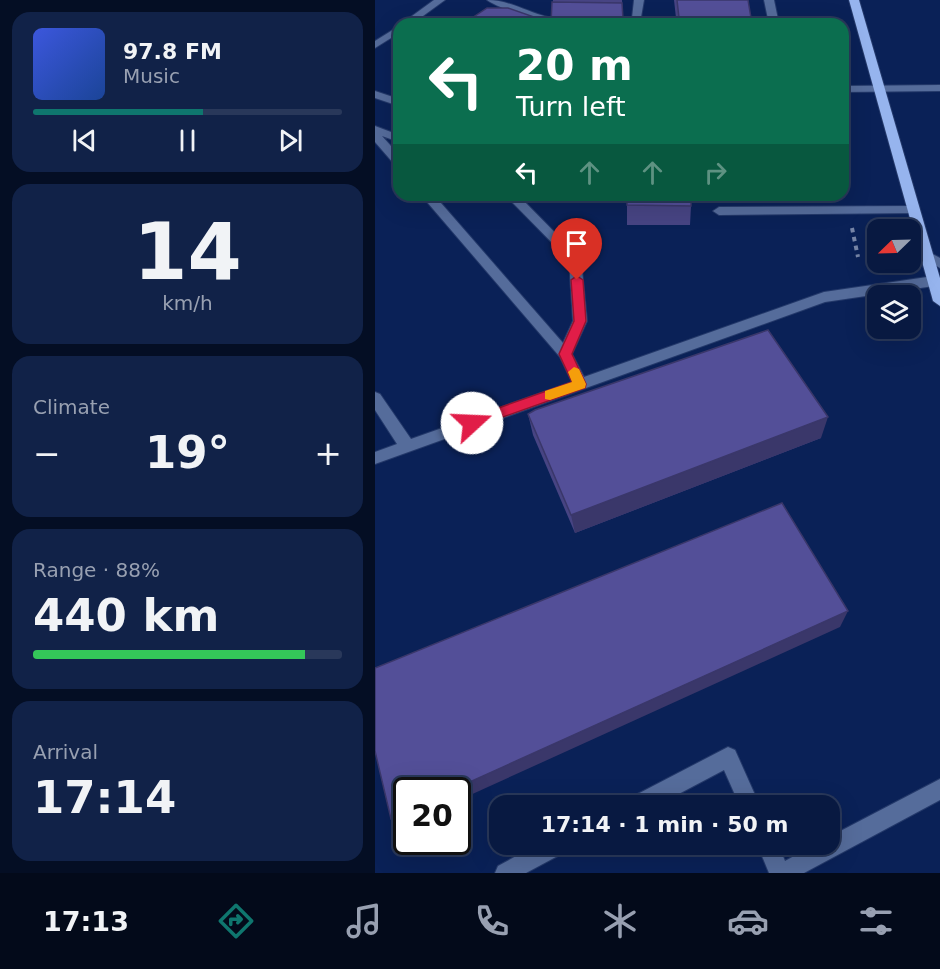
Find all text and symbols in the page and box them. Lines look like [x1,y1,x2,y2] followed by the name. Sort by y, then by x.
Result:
[123,39,222,64] text: 97.8 FM
[516,41,633,90] text: 20 m
[417,42,495,120] icon: left
[123,64,180,88] text: Music
[516,91,626,122] text: Turn left
[68,124,101,157] icon: previous
[171,124,204,157] icon: pause
[274,124,307,157] icon: next
[510,156,543,189] icon: left
[573,156,606,189] icon: ahead
[636,156,669,189] icon: ahead
[699,156,732,189] icon: right
[133,207,242,297] text: 14
[551,218,602,280] pin
[867,219,921,273] north arrow
[867,219,921,339] map controls
[560,227,593,260] icon: arrive
[867,285,921,339] button: layers
[162,291,213,315] text: km/h
[440,391,504,455] position arrow
[33,395,110,419] text: Climate
[145,426,230,479] text: 19°
[33,434,61,473] text: −
[314,434,342,473] text: +
[33,558,160,582] text: Range · 88%
[33,589,219,642] text: 440 km
[33,740,98,764] text: Arrival
[33,771,176,824] text: 17:14
[393,777,471,855] speed limit sign: 20
[541,812,788,837] text: 17:14 · 1 min · 50 m
[215,900,257,942] icon: directions
[343,900,385,942] icon: music
[471,900,513,942] icon: phone
[599,900,641,942] icon: climate
[727,900,769,942] icon: car
[855,900,897,942] icon: filters
[43,906,129,937] text: 17:13

